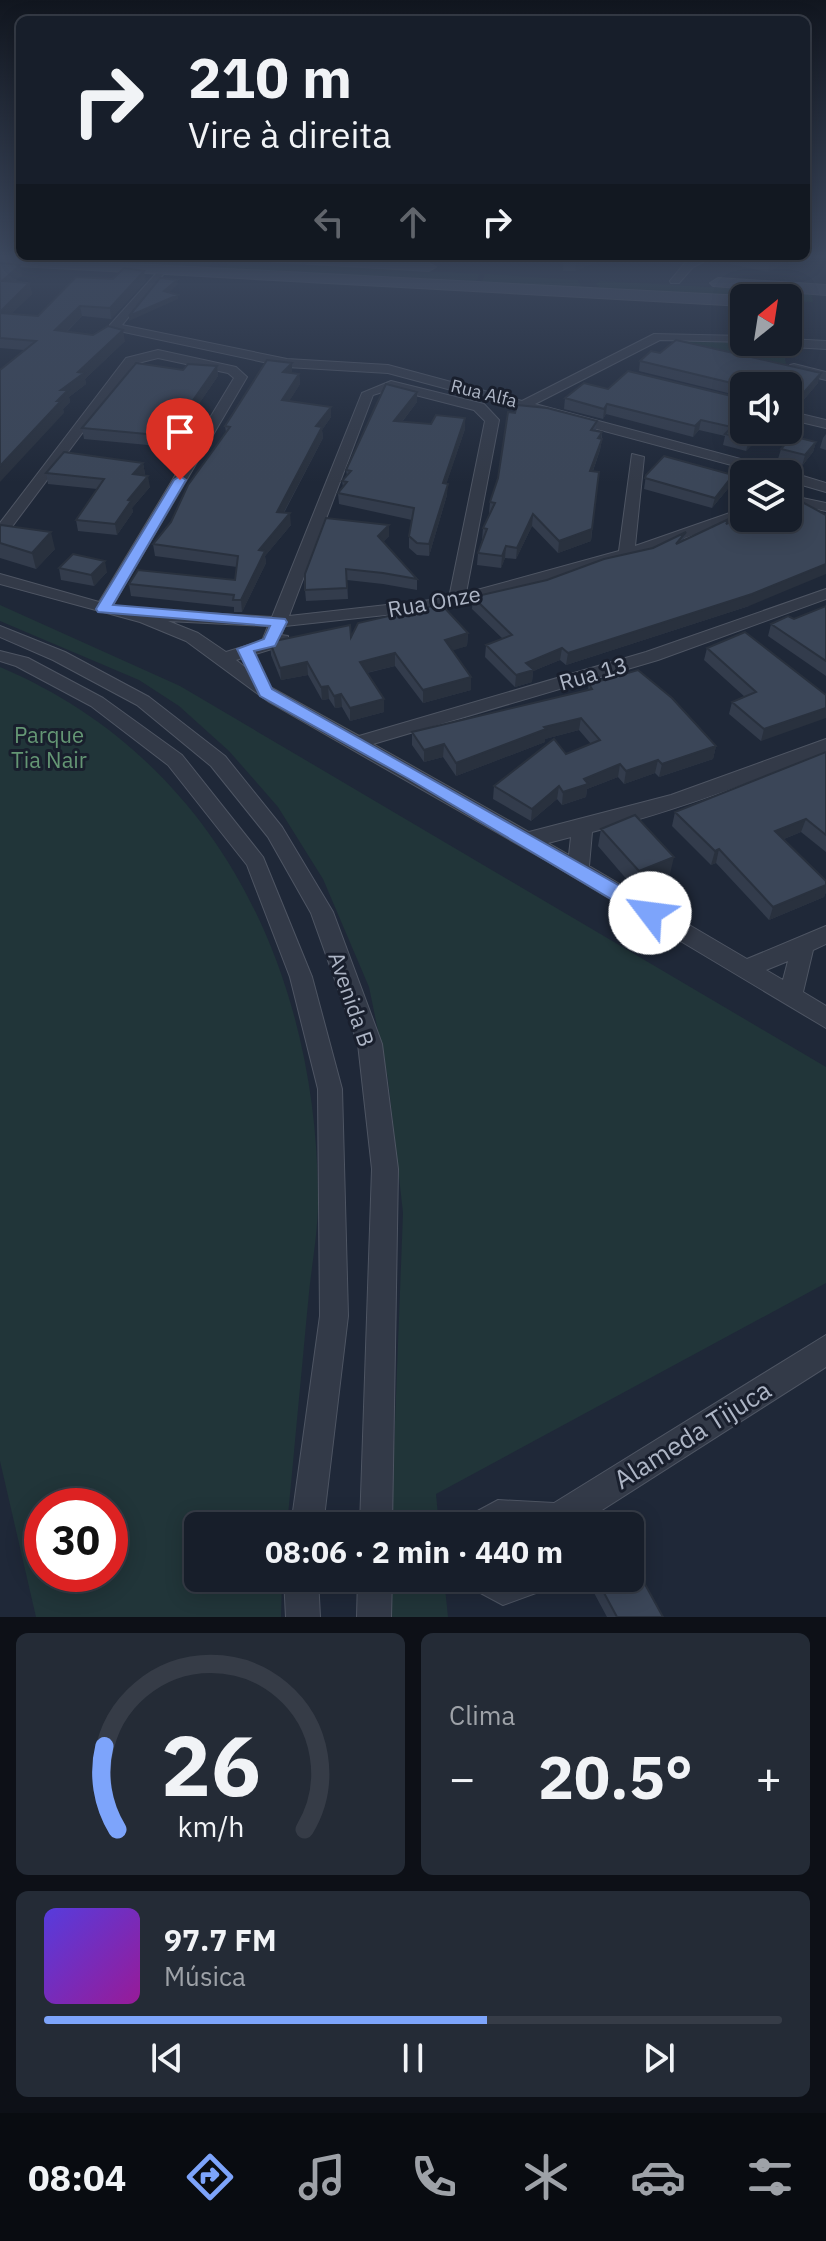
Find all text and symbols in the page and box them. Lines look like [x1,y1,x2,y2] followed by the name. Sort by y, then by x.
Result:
[188,41,352,113] text: 210 m
[56,48,160,152] icon: right
[188,111,391,158] text: Vire à direita
[307,200,351,244] icon: left
[391,200,435,244] icon: ahead
[475,200,519,244] icon: right
[730,284,802,356] north arrow
[730,284,802,532] map controls
[730,372,802,444] button: sound
[448,374,520,412] street label: Rua Alfa
[146,398,214,480] pin
[158,410,202,454] icon: arrive
[730,460,802,532] button: layers
[385,579,483,623] street label: Rua Onze
[555,649,631,697] street label: Rua 13
[11,720,87,774] park label: Parque Tia Nair
[608,871,692,955] position arrow
[322,948,382,1050] street label: Avenida B
[607,1372,777,1496] street label: Alameda Tijuca
[24,1488,128,1592] speed limit sign: 30
[265,1532,563,1571] text: 08:06 · 2 min · 440 m
[449,1698,515,1732] text: Clima
[161,1711,260,1819] text: 26
[538,1737,693,1816] text: 20.5°
[449,1749,475,1806] text: −
[756,1749,782,1806] text: +
[177,1808,244,1845] text: km/h
[164,1920,277,1959] text: 97.7 FM
[164,1959,246,1993] text: Música
[145,2036,189,2080] icon: previous
[391,2036,435,2080] icon: pause
[637,2036,681,2080] icon: next
[182,2149,238,2205] icon: directions
[294,2149,350,2205] icon: music
[406,2149,462,2205] icon: phone
[518,2149,574,2205] icon: climate
[630,2149,686,2205] icon: car
[742,2149,798,2205] icon: filters
[28,2154,126,2201] text: 08:04

